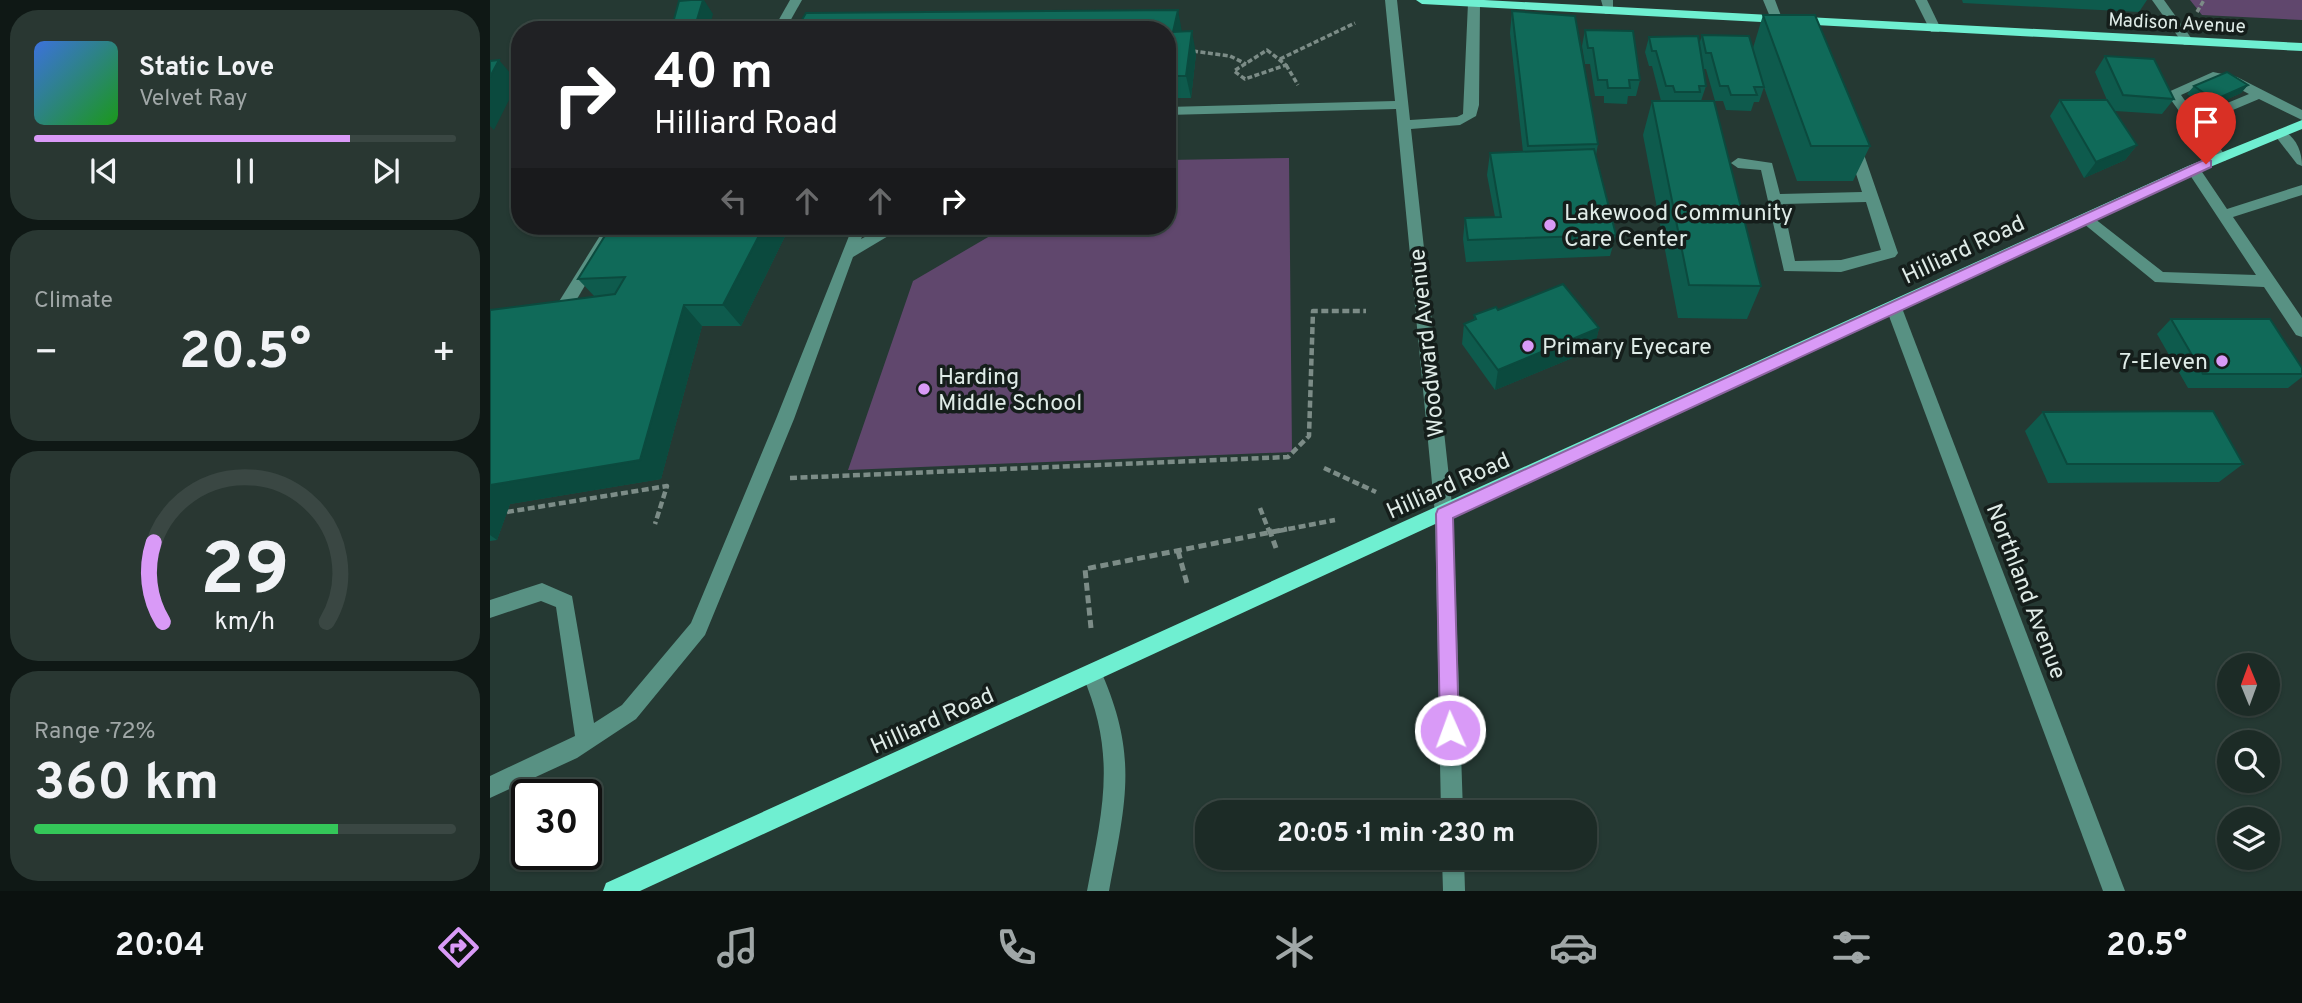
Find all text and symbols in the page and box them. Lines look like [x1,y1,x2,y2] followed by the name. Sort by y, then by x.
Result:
[2108,8,2246,40] street label: Madison Avenue
[654,44,773,106] text: 40 m
[539,49,630,140] icon: right
[139,52,274,85] text: Static Love
[139,85,247,114] text: Velvet Ray
[2176,92,2236,164] pin
[2187,103,2225,141] icon: arrive
[654,105,838,145] text: Hilliard Road
[85,152,123,190] icon: previous
[226,152,264,190] icon: pause
[367,152,405,190] icon: next
[715,182,753,220] icon: left
[788,182,826,220] icon: ahead
[861,182,899,220] icon: ahead
[934,182,972,220] icon: right
[1564,200,1793,255] place label: Lakewood Community Care Center
[1898,210,2030,292] street label: Hilliard Road
[1542,217,1558,233] marker: Lakewood Community Care Center
[1404,247,1453,438] street label: Woodward Avenue
[34,287,113,316] text: Climate
[179,321,311,387] text: 20.5°
[34,330,59,379] text: −
[431,330,456,379] text: +
[1542,334,1712,363] place label: Primary Eyecare
[1520,338,1536,354] marker: Primary Eyecare
[2119,349,2208,378] place label: 7-Eleven
[2214,353,2230,369] marker: 7-Eleven
[938,364,1082,419] place label: Harding Middle School
[916,381,932,397] marker: Harding Middle School
[1383,447,1515,527] street label: Hilliard Road
[1978,500,2071,684] street label: Northland Avenue
[200,528,290,620] text: 29
[215,606,275,638] text: km/h
[2217,653,2280,716] north arrow
[2217,653,2280,870] map controls
[867,682,999,762] street label: Hilliard Road
[1413,693,1487,767] position arrow
[34,718,156,747] text: Range · 72%
[2217,730,2280,793] button: search
[34,752,219,818] text: 360 km
[511,779,602,870] speed limit sign: 30
[2217,807,2280,870] button: layers
[1277,818,1515,851] text: 20:05 · 1 min · 230 m
[434,923,483,972] icon: directions
[713,923,762,972] icon: music
[992,923,1041,972] icon: phone
[1270,923,1319,972] icon: climate
[1549,923,1598,972] icon: car
[1827,923,1876,972] icon: filters
[115,927,205,967] text: 20:04
[2106,927,2187,967] text: 20.5°

